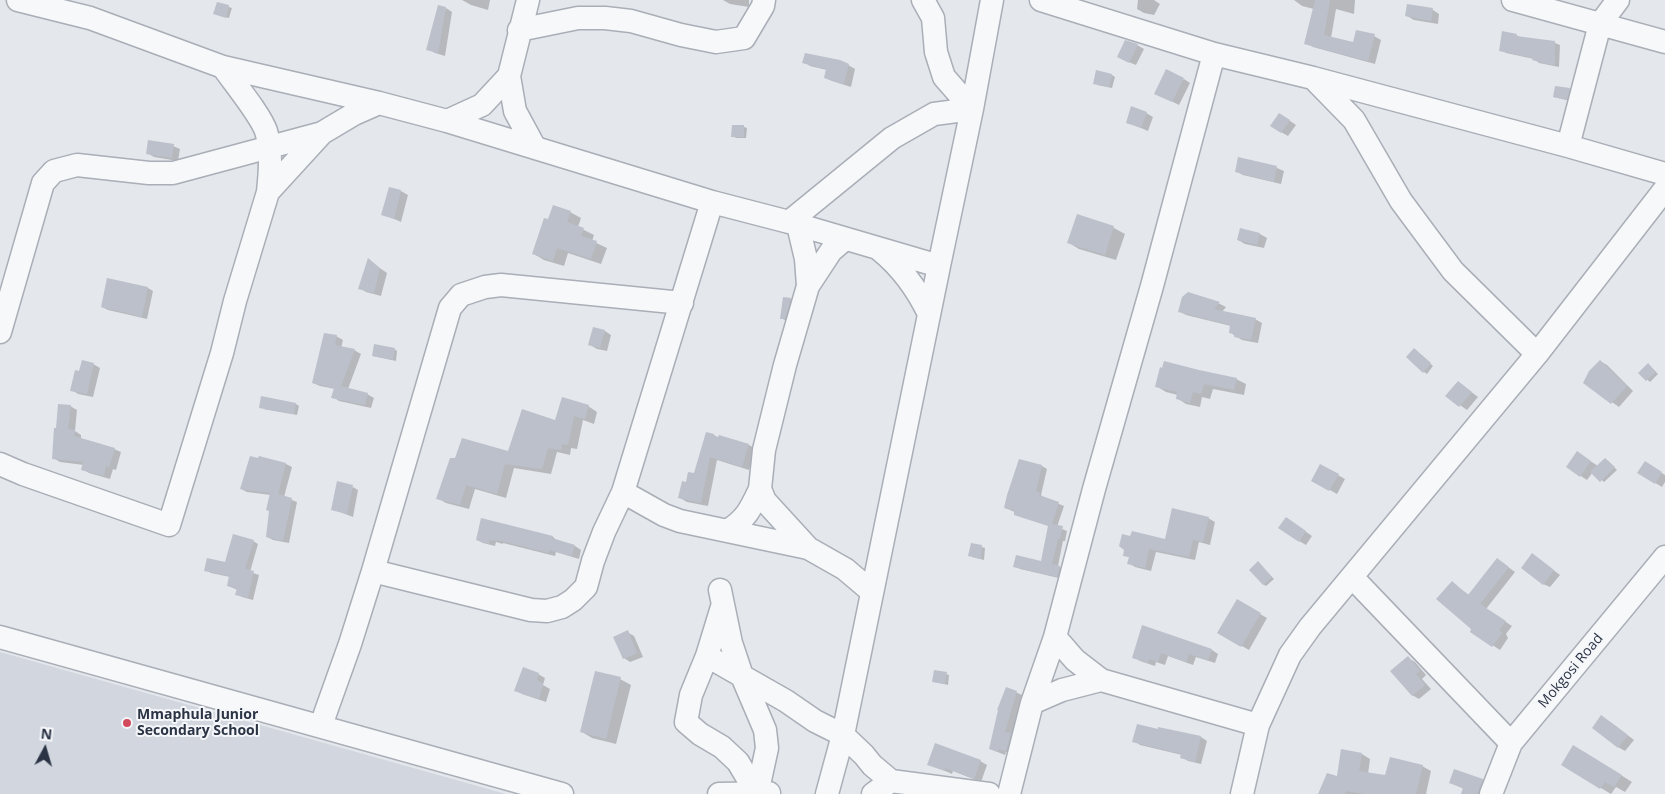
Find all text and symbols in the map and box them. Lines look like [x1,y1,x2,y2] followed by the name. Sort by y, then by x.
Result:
[1535,630,1607,712] street label: Mokgosi Road
[137,707,259,740] place label: Mmaphula Junior Secondary School
[121,717,133,729] marker: Mmaphula Junior Secondary School
[20,724,70,774] north arrow
[40,724,53,744] text: N

